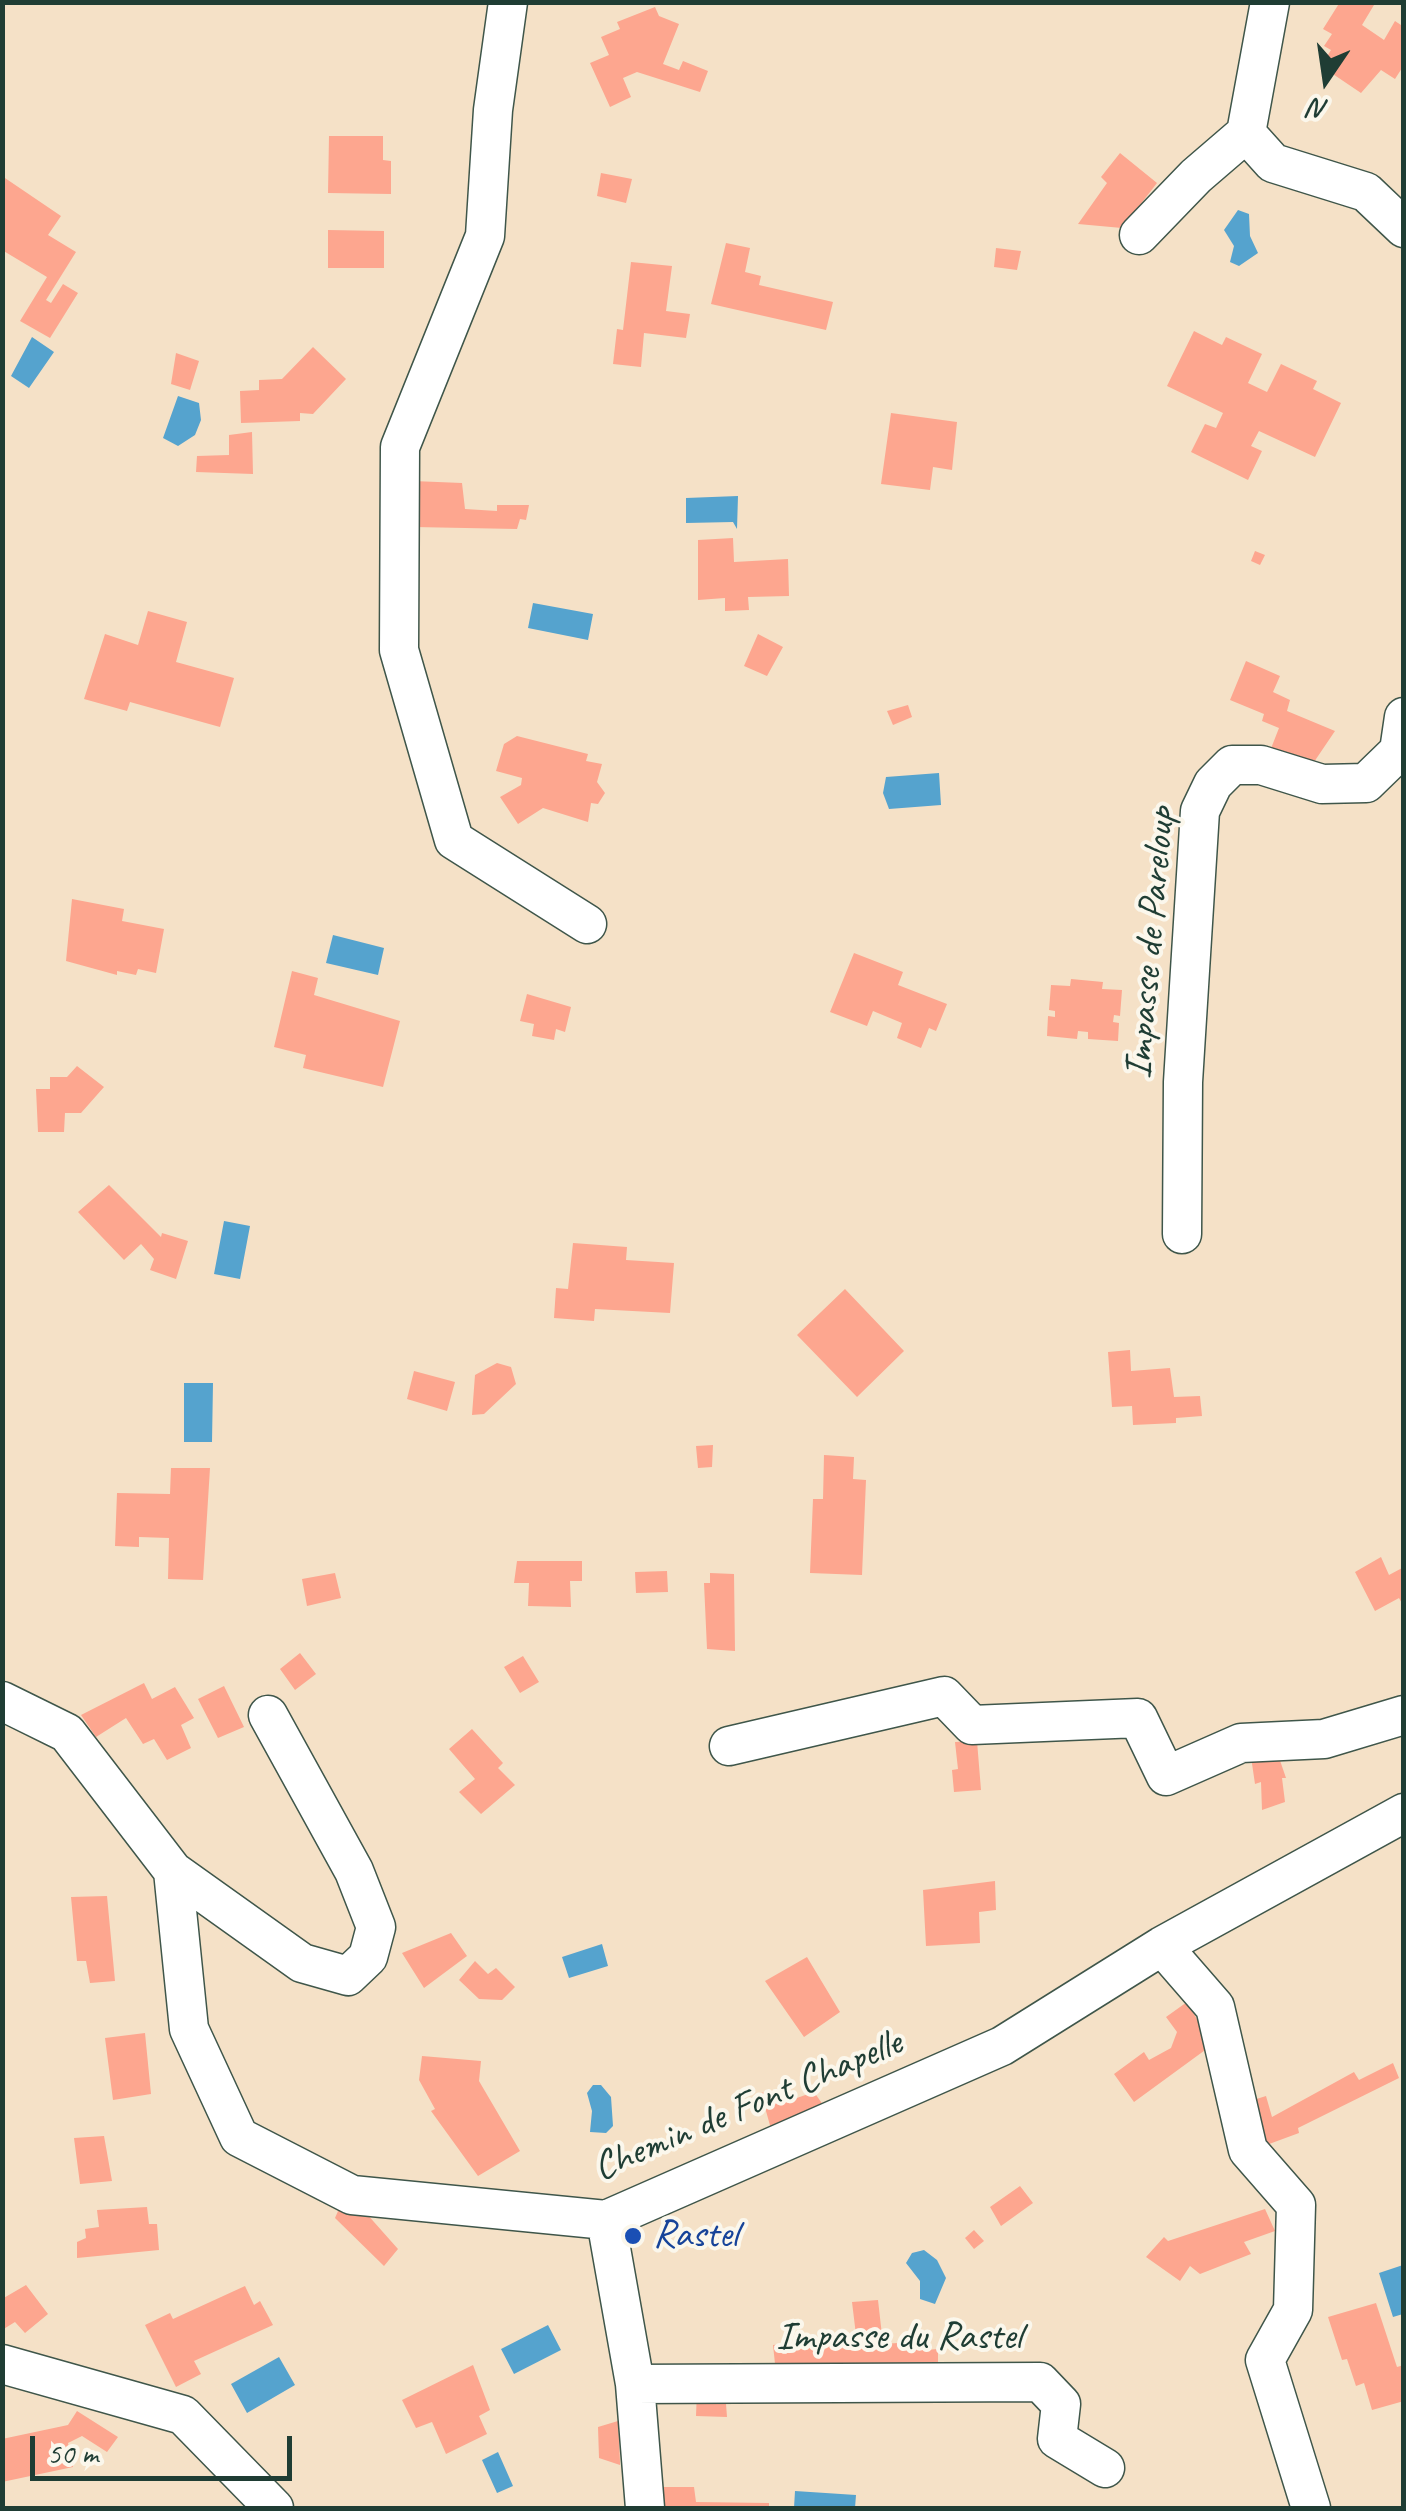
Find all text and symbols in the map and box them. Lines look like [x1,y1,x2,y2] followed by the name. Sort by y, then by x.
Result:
[1276,30,1376,130] north arrow
[1307,91,1332,129] text: N
[1115,805,1187,1081] street label: Impasse de Pareloup
[587,2019,909,2193] street label: Chemin de Font Chapelle
[653,2212,738,2260] place label: Rastel
[622,2225,644,2247] marker: Rastel
[776,2314,1022,2362] street label: Impasse du Rastel
[35,2416,298,2478] scale bar
[47,2434,98,2472] text: 50 m

